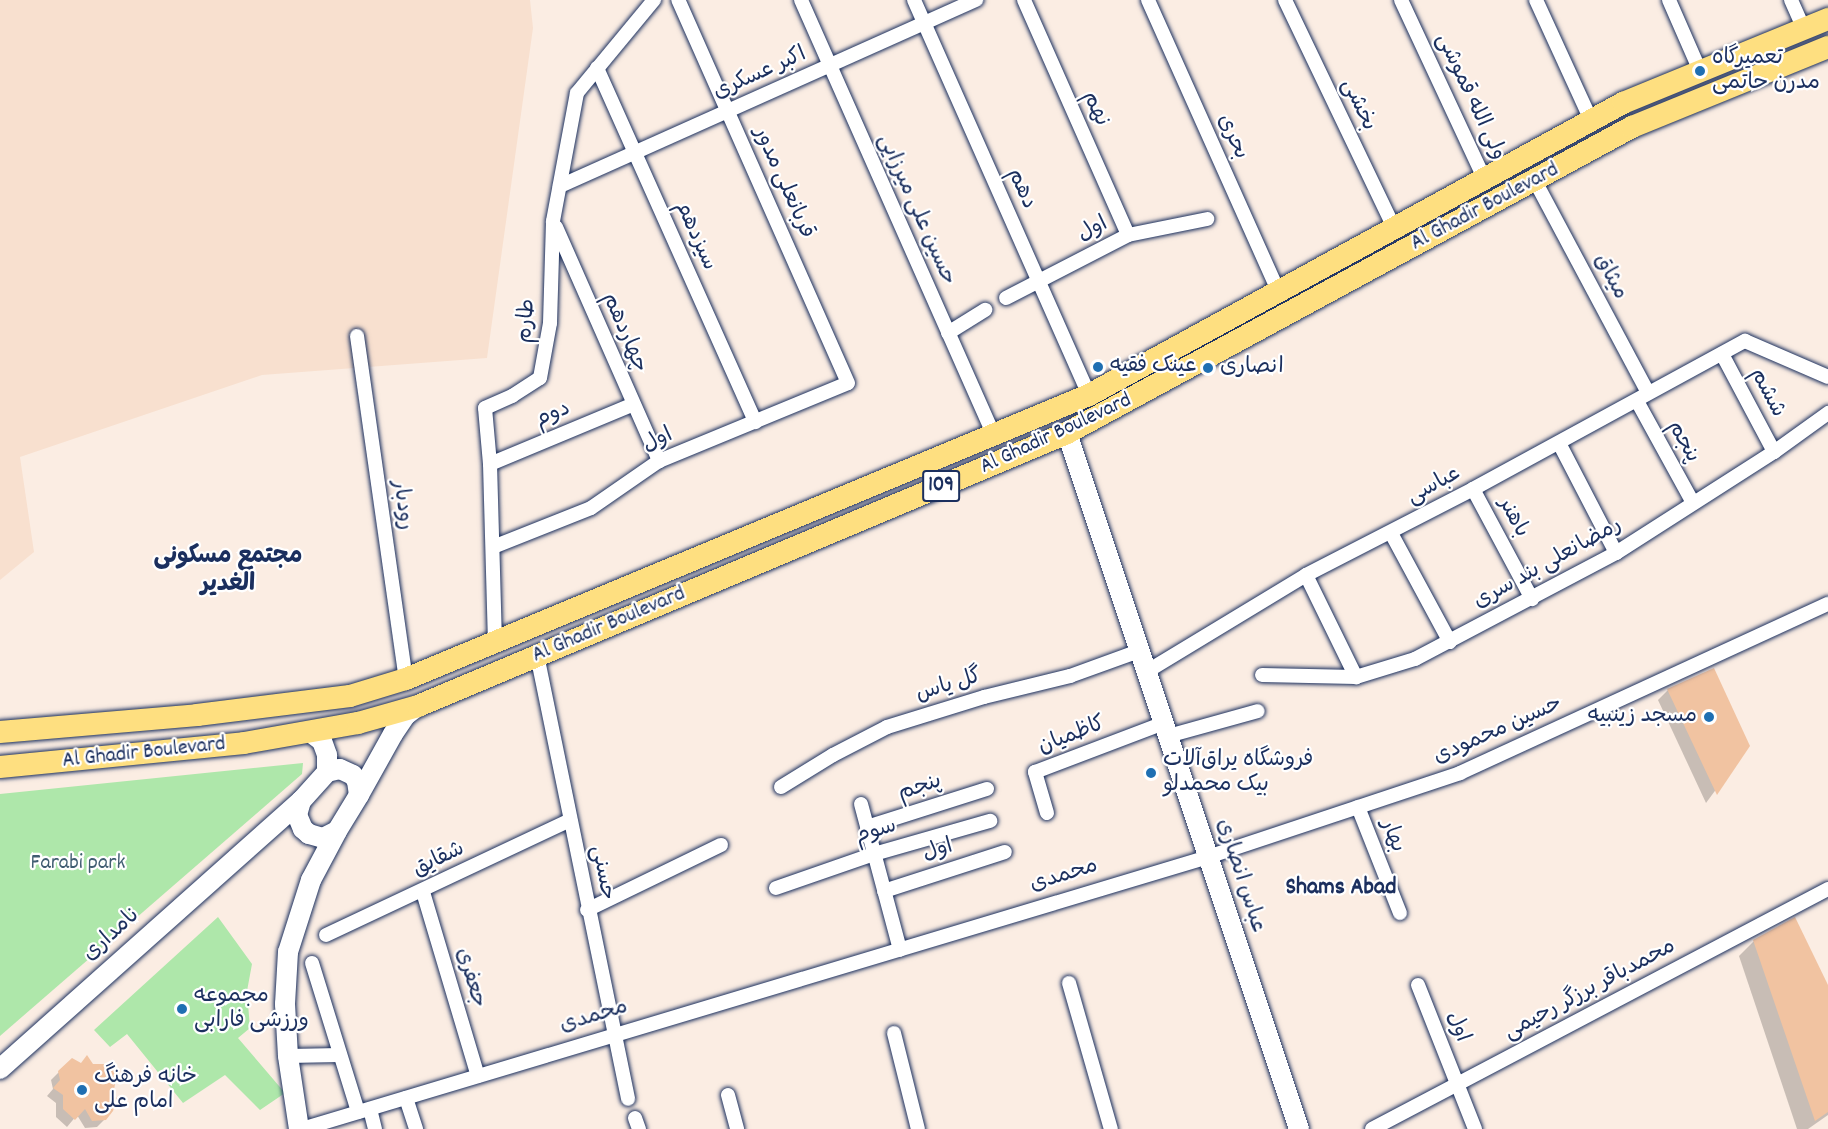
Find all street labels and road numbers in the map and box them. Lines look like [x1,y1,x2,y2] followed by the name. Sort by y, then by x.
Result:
[1429,29,1511,165] street label: ولی الله قموشی
[709,42,811,106] street label: اکبر عسکری
[1335,75,1381,135] street label: بخشی
[1076,87,1114,131] street label: نهم
[1210,110,1254,164] street label: بحری
[747,123,819,243] street label: قربانعلی مدور
[871,130,961,290] street label: حسین علی میرزایی
[1406,157,1564,257] street label: Al Ghadir Boulevard
[1000,165,1042,213] street label: دهم
[668,197,722,275] street label: سیزدهم
[1073,211,1113,249] street label: اول
[1587,250,1633,304] street label: میثاق
[595,289,653,377] street label: چهاردهم
[512,298,542,344] street label: طارم
[1743,364,1791,422] street label: ششم
[976,387,1136,481] street label: Al Ghadir Boulevard
[531,396,575,434] street label: دوم
[1661,416,1705,468] street label: پنجم
[639,422,677,460] street label: اول
[1403,461,1465,511] street label: عباسی
[922,468,960,504] road number: 109
[385,478,419,532] street label: رودبار
[1492,494,1534,542] street label: باهنر
[1469,512,1627,616] street label: رمضانعلی بند سری
[528,581,690,669] street label: Al Ghadir Boulevard
[913,664,985,708] street label: گل یاس
[1430,691,1566,771] street label: حسین محمودی
[1035,711,1109,761] street label: کاظمیان
[61,731,227,775] street label: Al Ghadir Boulevard
[895,769,945,807] street label: پنجم
[852,813,900,851] street label: سوم
[1209,816,1271,936] street label: عباس انصاری
[1374,816,1410,856] street label: بهار
[920,834,956,868] street label: اول
[409,836,469,884] street label: شقایق
[584,843,620,903] street label: حسنی
[1027,853,1101,899] street label: محمدی
[78,902,146,968] street label: نامداری
[1500,934,1680,1046] street label: محمدباقر برزگر رحیمی
[448,945,492,1011] street label: جعفری
[557,994,631,1040] street label: محمدی
[1439,1008,1475,1046] street label: اول

